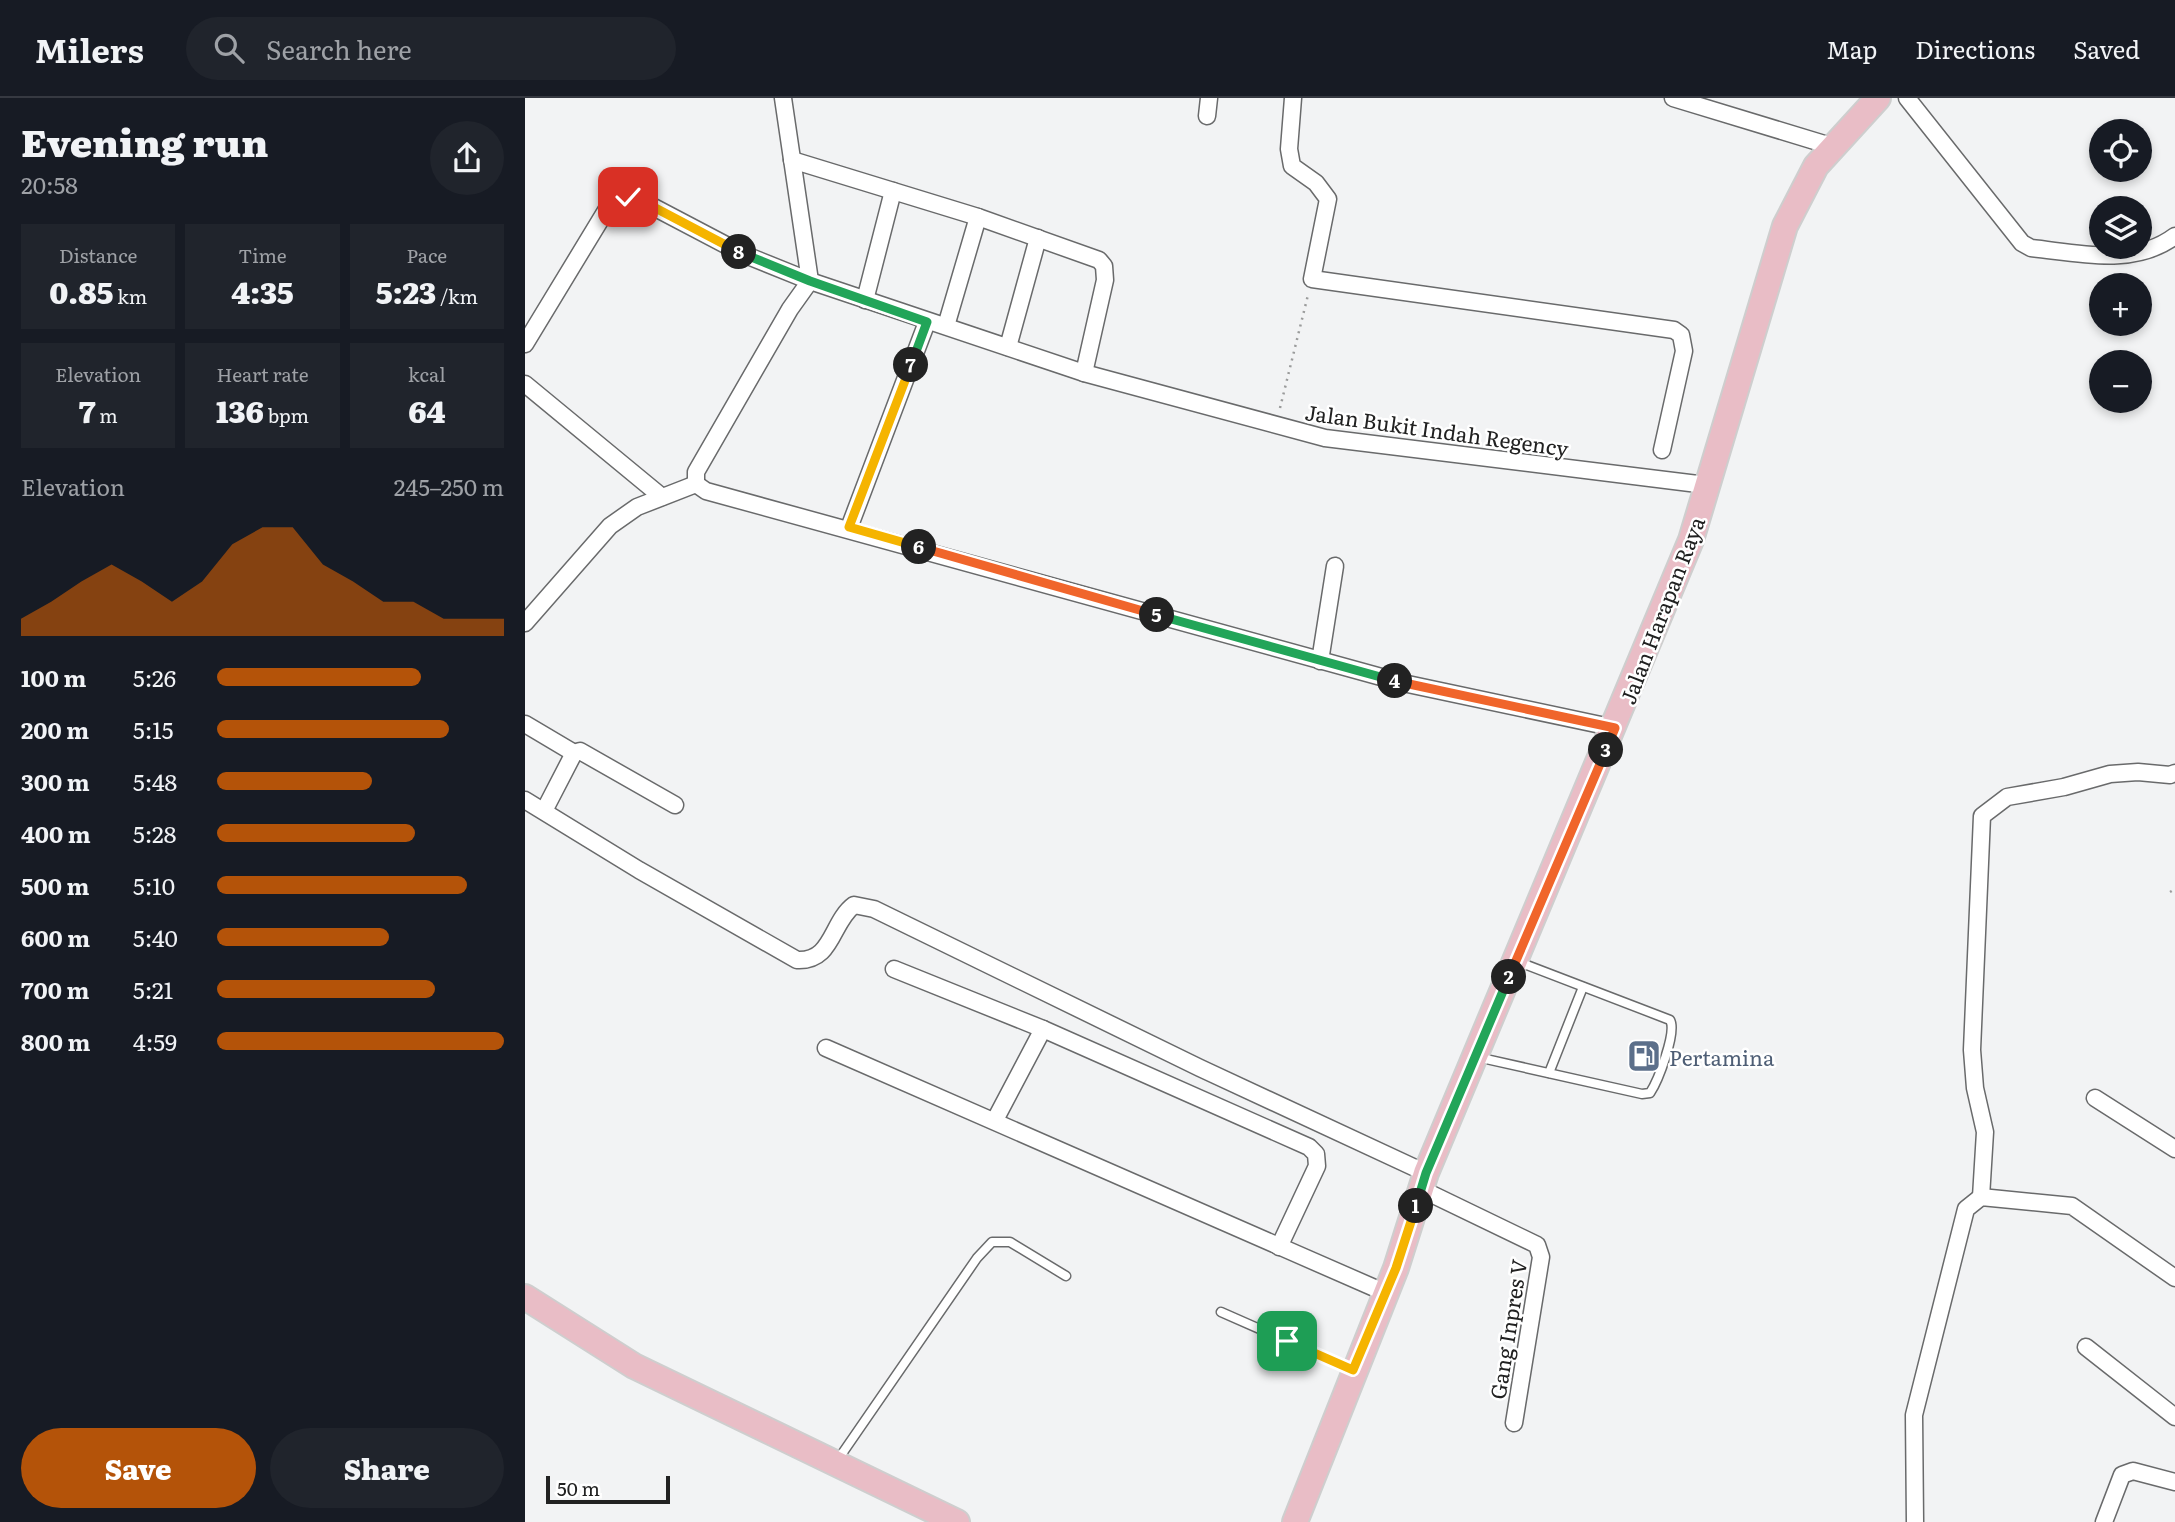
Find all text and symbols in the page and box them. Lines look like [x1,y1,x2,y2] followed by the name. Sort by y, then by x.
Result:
[186,17,676,80] search box
[35,24,144,73] text: Milers
[210,29,248,67] icon: search
[266,29,412,68] text: Search here
[1826,31,1877,66] text: Map
[1915,31,2035,66] text: Directions
[2073,31,2140,66] text: Saved
[21,112,268,169] text: Evening run
[2089,119,2152,413] map controls
[2089,119,2152,182] button: locate
[430,121,504,195] button: share
[21,167,78,201] text: 20:58
[598,167,658,227] pin
[609,178,647,216] icon: check
[2089,196,2152,259] button: layers
[721,234,757,270] pin: 8
[733,237,744,265] text: 8
[59,241,137,269] text: Distance
[238,241,287,269] text: Time
[406,241,447,269] text: Pace
[49,269,113,313] text: 0.85
[231,269,294,313] text: 4:35
[376,269,436,313] text: 5:23
[2089,273,2152,336] button: +
[113,282,147,310] text: km
[436,282,478,310] text: /km
[893,348,929,382] pin: 7
[905,350,916,378] text: 7
[2089,350,2152,413] button: −
[55,360,141,388] text: Elevation
[216,360,309,388] text: Heart rate
[408,360,446,388] text: kcal
[79,388,96,432] text: 7
[216,388,264,432] text: 136
[408,388,446,432] text: 64
[1303,395,1572,463] street label: Jalan Bukit Indah Regency
[96,401,118,429] text: m
[264,401,309,429] text: bpm
[21,469,125,503] text: Elevation
[394,469,504,503] text: 245–250 m
[1611,511,1711,708] street label: Jalan Harapan Raya
[901,530,937,564] pin: 6
[913,532,924,560] text: 6
[1139,598,1175,632] pin: 5
[1151,600,1162,628] text: 5
[21,660,86,694] text: 100 m
[133,660,176,694] text: 5:26
[1377,664,1413,698] pin: 4
[1389,666,1400,694] text: 4
[21,712,89,746] text: 200 m
[133,712,173,746] text: 5:15
[1589,732,1623,768] pin: 3
[1600,735,1611,763] text: 3
[21,764,90,798] text: 300 m
[133,764,177,798] text: 5:48
[21,816,91,850] text: 400 m
[133,816,176,850] text: 5:28
[21,868,89,902] text: 500 m
[133,868,175,902] text: 5:10
[21,920,90,954] text: 600 m
[133,920,178,954] text: 5:40
[1492,960,1527,994] pin: 2
[1503,962,1514,990] text: 2
[21,972,89,1006] text: 700 m
[133,972,173,1006] text: 5:21
[21,1024,90,1058] text: 800 m
[133,1024,177,1058] text: 4:59
[1625,1037,1663,1075] fuel station icon: Pertamina
[1669,1041,1775,1072] place label: Pertamina
[1399,1188,1433,1224] pin: 1
[1412,1191,1419,1219] text: 1
[1481,1256,1533,1401] street label: Gang Inpres V
[1257,1311,1317,1371] pin
[1268,1322,1306,1360] icon: arrive
[21,1428,256,1508] button: Save
[270,1428,504,1508] button: Share
[546,1473,670,1505] scale bar
[557,1474,600,1502] text: 50 m

